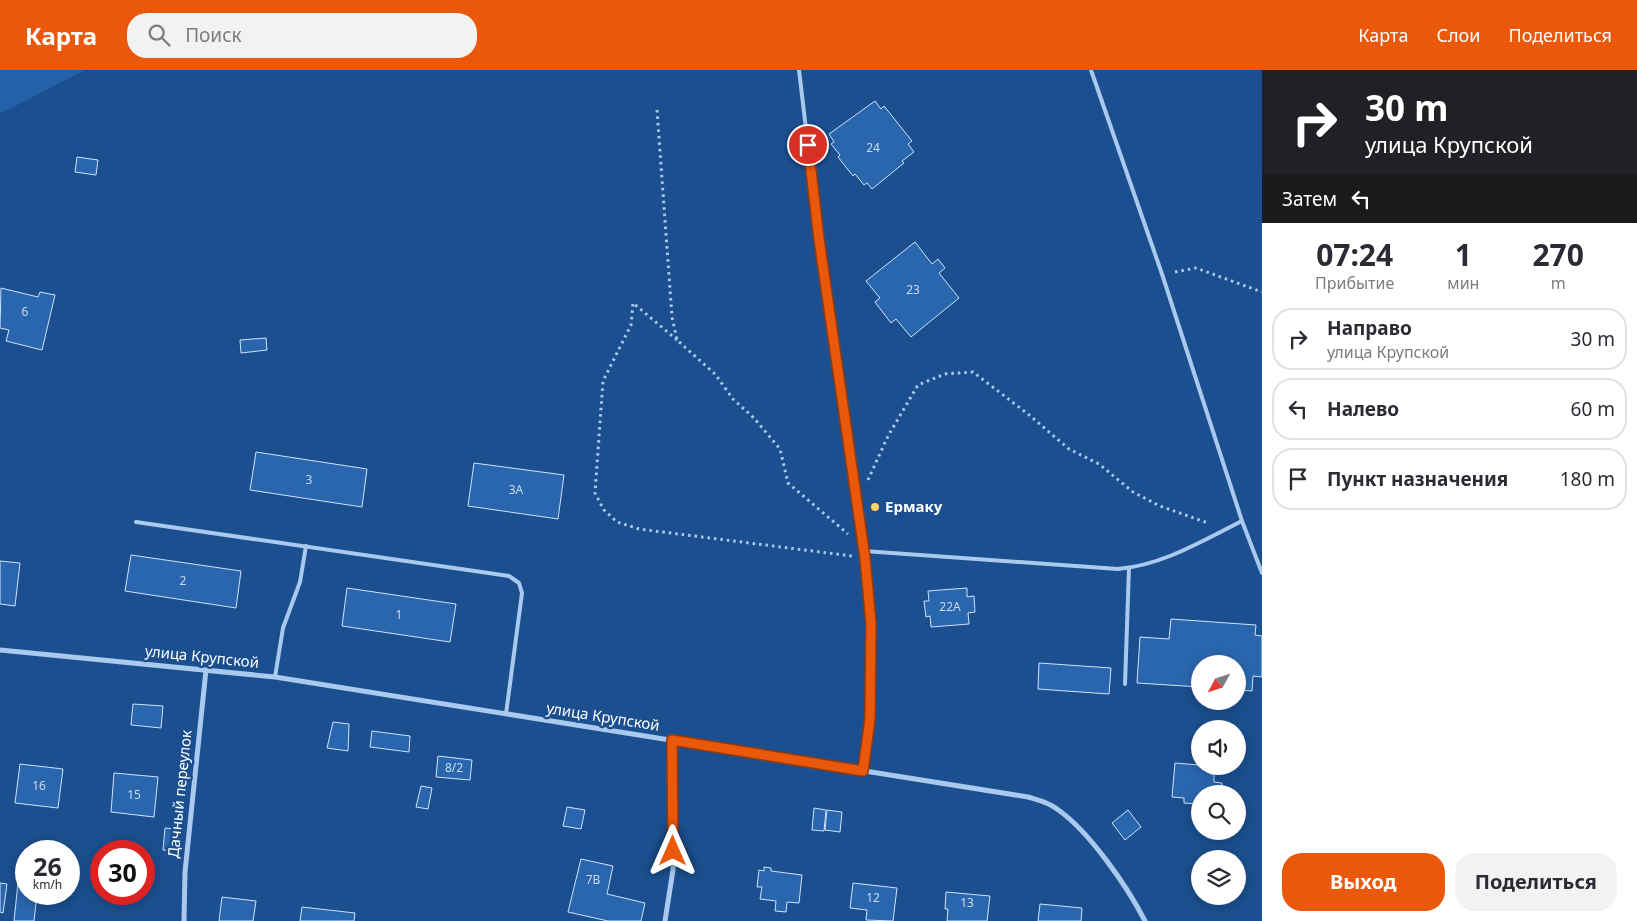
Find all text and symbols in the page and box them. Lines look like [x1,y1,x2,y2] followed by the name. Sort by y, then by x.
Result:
[127,13,477,58] search box
[25,19,97,52] text: Карта
[145,21,173,49] icon: search
[185,22,242,48] text: Поиск
[1358,23,1408,47] text: Карта
[1436,23,1480,47] text: Слои
[1508,23,1612,47] text: Поделиться
[1365,84,1448,131] text: 30 m
[1282,90,1347,155] icon: right
[787,124,829,166] pin
[1365,129,1533,159] text: улица Крупской
[794,131,822,159] icon: arrive
[866,139,880,156] house number: 24
[1347,185,1375,213] icon: left
[1282,186,1337,212] text: Затем
[1316,234,1393,275] text: 07:24
[1455,234,1472,275] text: 1
[1532,234,1584,275] text: 270
[1315,272,1394,294] text: Прибытие
[1447,272,1479,294] text: мин
[1551,272,1566,294] text: m
[906,281,920,298] house number: 23
[22,303,29,320] house number: 6
[1327,315,1412,341] text: Направо
[1284,325,1312,353] icon: right
[1571,326,1615,352] text: 30 m
[1327,341,1449,363] text: улица Крупской
[1284,395,1312,423] icon: left
[1327,396,1399,422] text: Налево
[1571,396,1615,422] text: 60 m
[1284,465,1312,493] icon: arrive
[1327,466,1508,492] text: Пункт назначения
[1560,466,1615,492] text: 180 m
[306,471,313,488] house number: 3
[509,481,524,498] house number: 3А
[885,496,943,516] place label: Ермаку
[869,501,881,513] marker: Ермаку
[180,572,187,589] house number: 2
[939,598,961,615] house number: 22А
[396,606,402,623] house number: 1
[144,640,260,672] street label: улица Крупской
[1191,655,1246,710] north arrow
[1191,655,1246,905] map controls
[545,697,661,735] street label: улица Крупской
[1191,720,1246,775] button: sound
[162,729,196,859] street label: Дачный переулок
[445,759,463,776] house number: 8/2
[32,777,46,794] house number: 16
[1191,785,1246,840] button: search
[127,786,141,803] house number: 15
[646,824,698,876] position arrow
[90,840,155,905] speed limit sign: 30
[33,849,62,883] text: 26
[1191,850,1246,905] button: layers
[1282,853,1445,911] button: Выход
[1455,853,1617,911] button: Поделиться
[586,871,601,888] house number: 7В
[33,876,62,893] text: km/h
[866,889,880,906] house number: 12
[960,894,974,911] house number: 13

